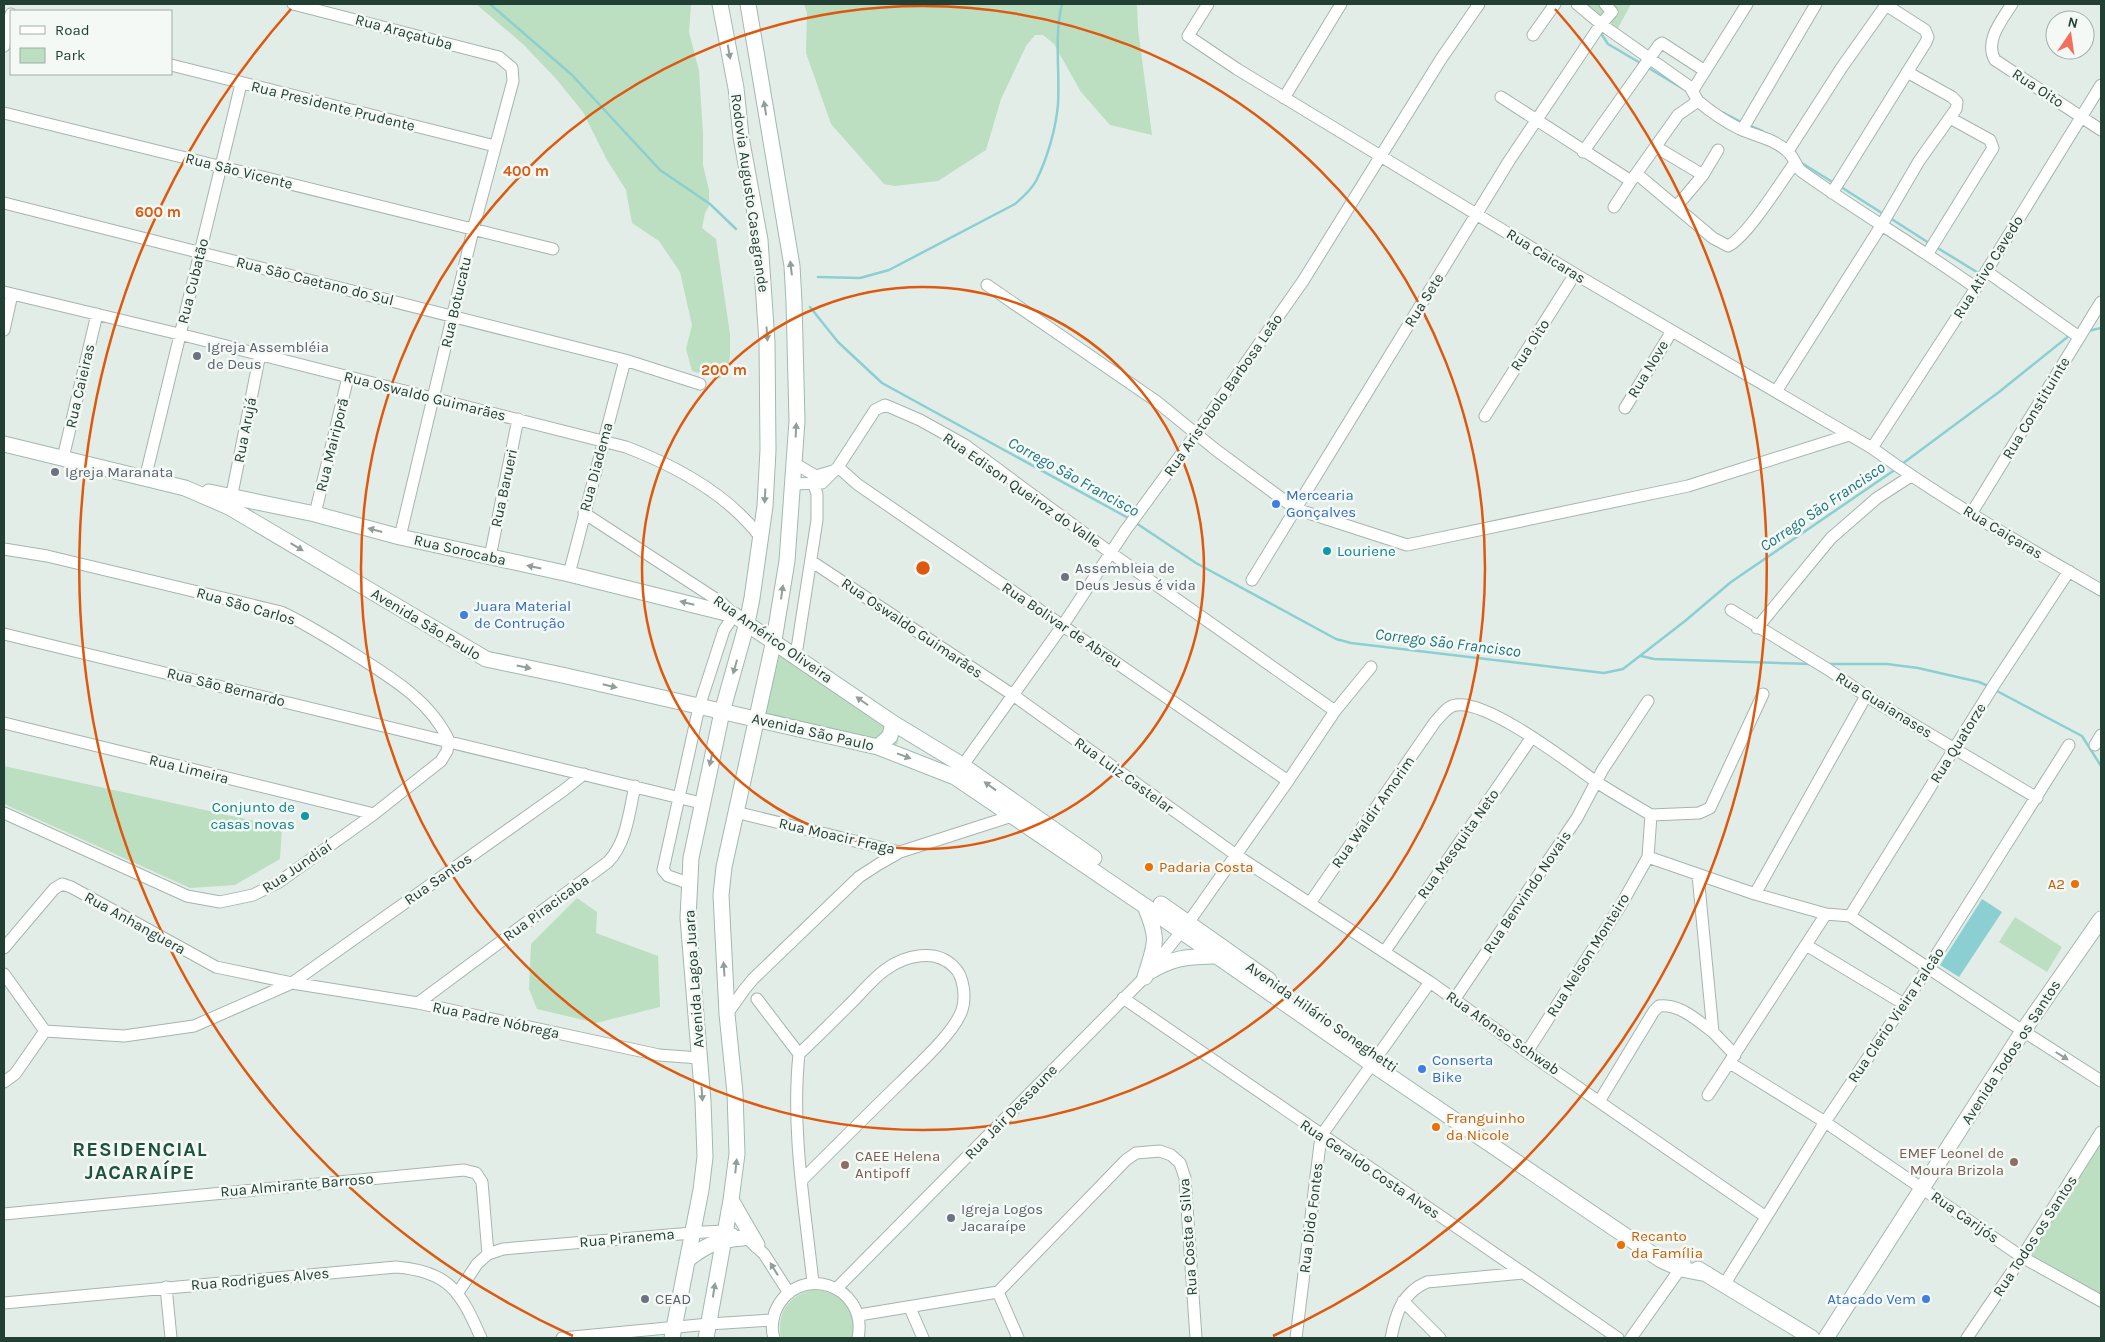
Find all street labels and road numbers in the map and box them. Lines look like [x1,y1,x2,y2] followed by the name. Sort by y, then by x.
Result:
[353,10,455,54] street label: Rua Araçatuba
[2009,65,2067,111] street label: Rua Oito
[249,77,417,135] street label: Rua Presidente Prudente
[727,93,773,293] street label: Rodovia Augusto Casagrande
[183,149,295,193] street label: Rua São Vicente
[1949,212,2027,322] street label: Rua Ativo Cavedo
[1503,225,1589,287] street label: Rua Caicaras
[174,236,212,326] street label: Rua Cubatão
[234,253,396,309] street label: Rua São Caetano do Sul
[437,255,475,349] street label: Rua Botucatu
[1400,270,1448,330] street label: Rua Sete
[1160,310,1286,480] street label: Rua Aristobolo Barbosa Leão
[1507,316,1553,374] street label: Rua Oito
[1624,337,1672,401] street label: Rua Nove
[62,342,98,430] street label: Rua Caieiras
[1998,354,2074,462] street label: Rua Constituinte
[342,367,508,425] street label: Rua Oswaldo Guimarães
[230,396,260,464] street label: Rua Arujá
[312,396,352,494] street label: Rua Mairiporã
[575,420,617,514] street label: Rua Diadema
[939,428,1105,552] street label: Rua Edison Queiroz do Valle
[487,447,521,529] street label: Rua Barueri
[1960,501,2046,563] street label: Rua Caiçaras
[412,531,508,569] street label: Rua Sorocaba
[838,574,986,682] street label: Rua Oswaldo Guimarães
[999,578,1125,672] street label: Rua Bolivar de Abreu
[194,583,298,629] street label: Rua São Carlos
[368,584,484,664] street label: Avenida São Paulo
[710,591,836,687] street label: Rua Américo Oliveira
[165,664,287,710] street label: Rua São Bernardo
[1832,668,1936,742] street label: Rua Guaianases
[1926,700,1990,786] street label: Rua Quatorze
[750,709,876,755] street label: Avenida São Paulo
[1071,733,1177,817] street label: Rua Luiz Castelar
[147,750,231,788] street label: Rua Limeira
[1328,753,1418,871] street label: Rua Waldir Amorim
[1413,786,1503,902] street label: Rua Mesquita Neto
[777,814,897,858] street label: Rua Moacir Fraga
[1479,827,1575,957] street label: Rua Benvindo Novais
[259,837,336,897] street label: Rua Jundiaí
[401,849,475,909] street label: Rua Santos
[499,871,593,945] street label: Rua Piracicaba
[81,888,189,958] street label: Rua Anhanguera
[1543,890,1633,1020] street label: Rua Nelson Monteiro
[680,909,708,1049] street label: Avenida Lagoa Juara
[1844,944,1948,1086] street label: Rua Clerio Vieira Falcão
[1243,958,1401,1076] street label: Avenida Hilário Soneghetti
[1958,976,2064,1128] street label: Avenida Todos os Santos
[1443,987,1563,1079] street label: Rua Afonso Schwab
[431,998,561,1042] street label: Rua Padre Nóbrega
[961,1061,1061,1163] street label: Rua Jair Dessaune
[1297,1116,1443,1222] street label: Rua Geraldo Costa Alves
[1295,1162,1327,1274] street label: Rua Dido Fontes
[220,1169,374,1201] street label: Rua Almirante Barroso
[1989,1172,2081,1300] street label: Rua Todos os Santos
[1175,1178,1201,1296] street label: Rua Costa e Silva
[1928,1187,2002,1247] street label: Rua Carijós
[579,1225,675,1251] street label: Rua Piranema
[190,1264,330,1294] street label: Rua Rodrigues Alves

